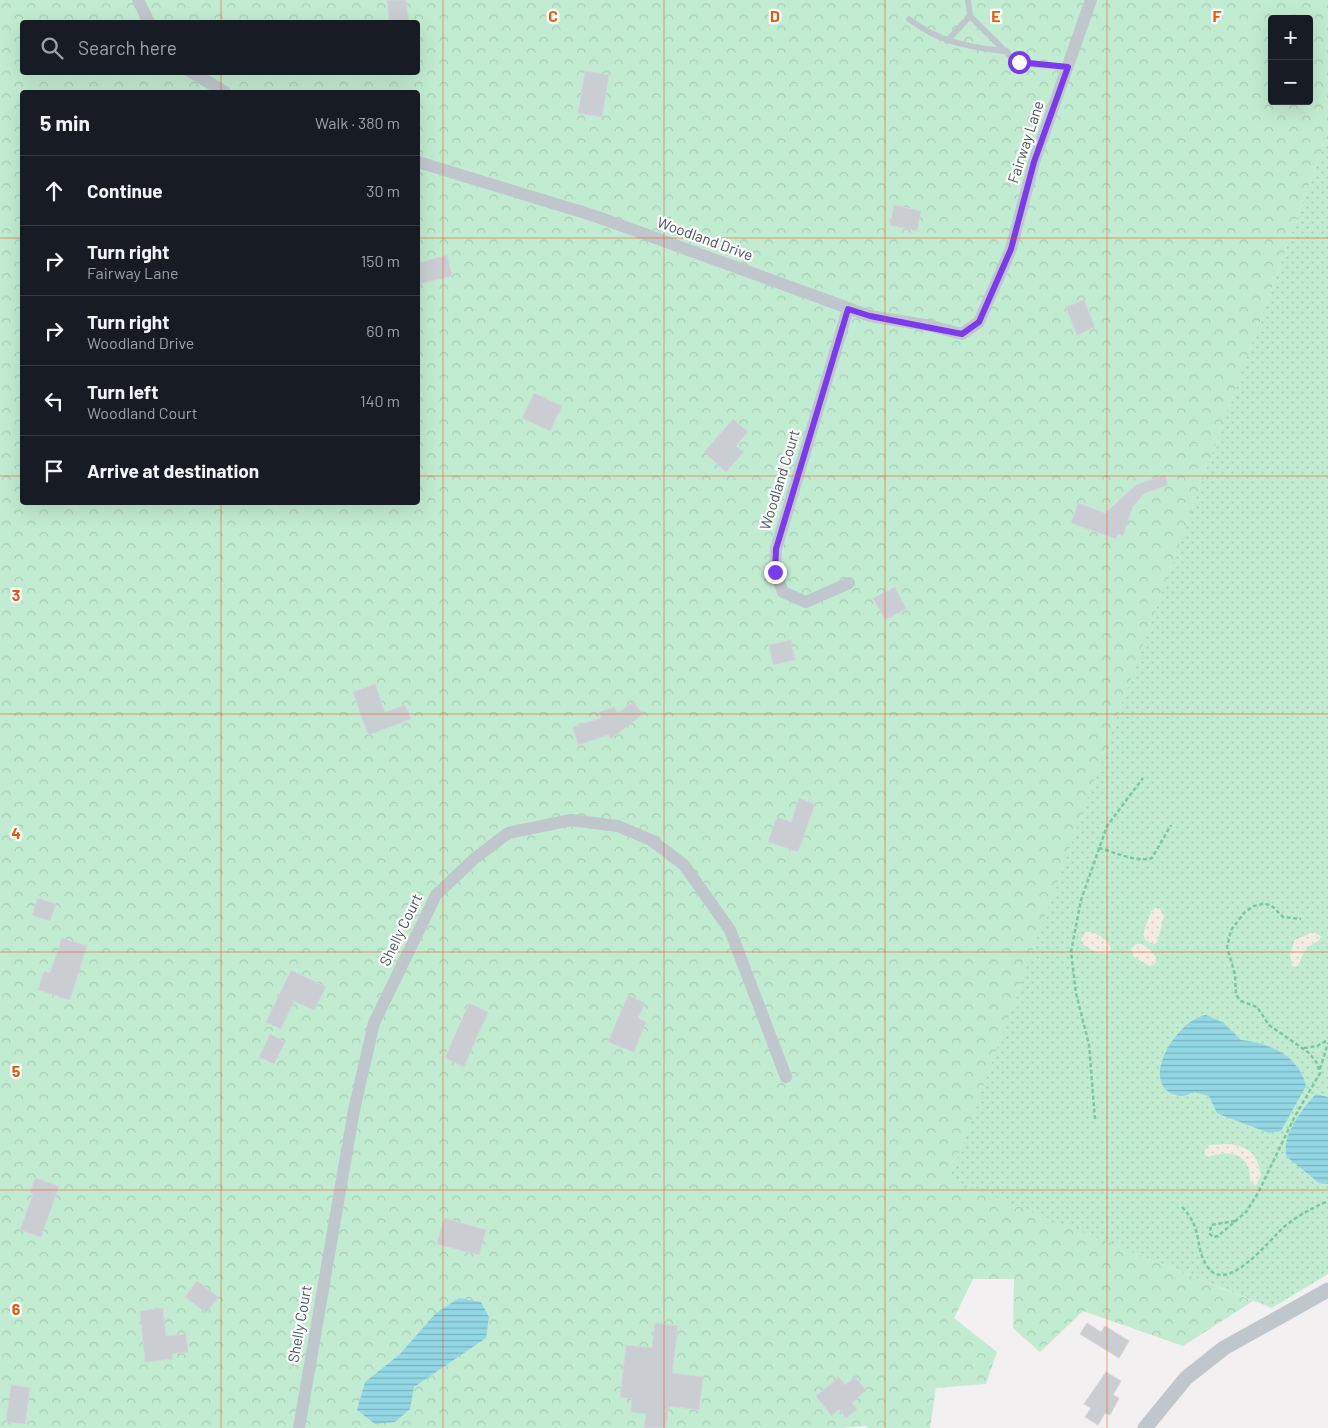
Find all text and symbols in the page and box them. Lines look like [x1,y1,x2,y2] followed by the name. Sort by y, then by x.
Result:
[548,6,558,25] text: C
[770,6,780,25] text: D
[991,6,1001,25] text: E
[1213,6,1222,25] text: F
[1268,15,1313,105] map controls
[1268,15,1313,60] button: +
[20,20,420,75] search box
[38,34,66,62] icon: search
[78,36,177,59] text: Search here
[1008,51,1031,74] route start
[1268,60,1313,105] button: −
[1003,98,1047,185] street label: Fairway Lane
[40,110,90,135] text: 5 min
[315,113,400,132] text: Walk · 380 m
[40,177,68,205] icon: ahead
[87,179,163,202] text: Continue
[366,181,400,200] text: 30 m
[655,212,756,264] street label: Woodland Drive
[87,240,169,263] text: Turn right
[40,247,68,275] icon: right
[361,251,400,270] text: 150 m
[87,263,178,282] text: Fairway Lane
[87,310,169,333] text: Turn right
[40,317,68,345] icon: right
[366,321,400,340] text: 60 m
[87,333,194,352] text: Woodland Drive
[87,380,158,403] text: Turn left
[40,387,68,415] icon: left
[360,391,400,410] text: 140 m
[87,403,198,422] text: Woodland Court
[755,427,803,532] street label: Woodland Court
[40,457,68,485] icon: arrive
[87,459,259,482] text: Arrive at destination
[764,561,787,584] route end
[12,585,20,604] text: 3
[11,823,21,842] text: 4
[375,891,425,969] street label: Shelly Court
[12,1061,21,1080] text: 5
[283,1284,315,1364] street label: Shelly Court
[12,1299,21,1318] text: 6

